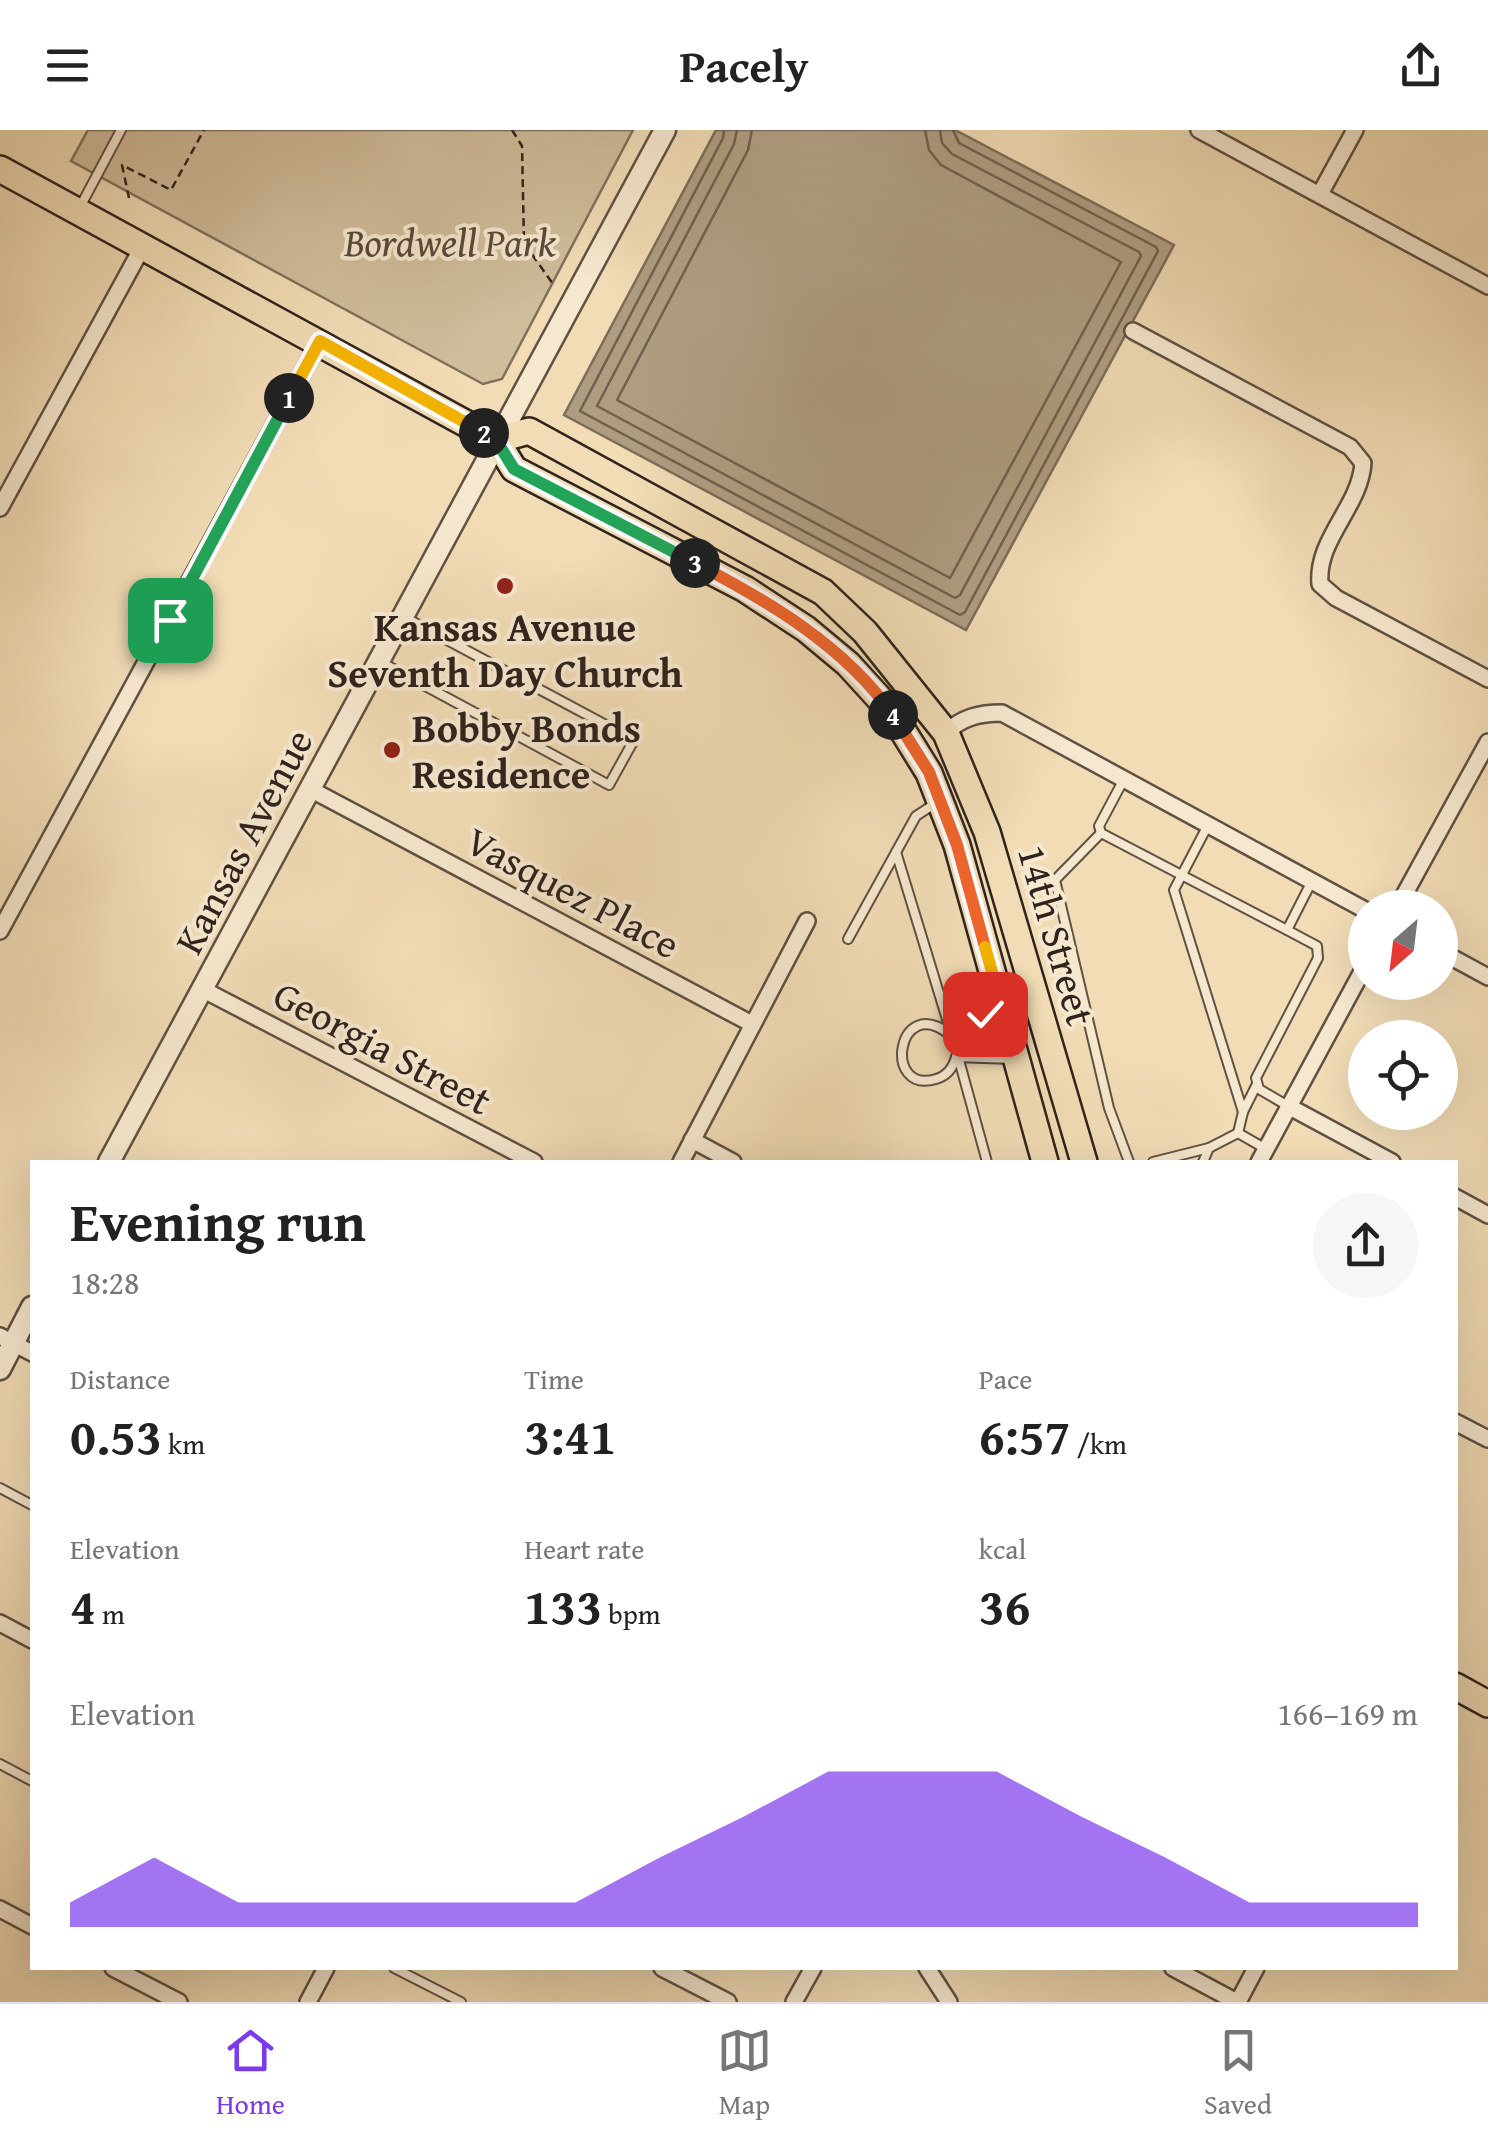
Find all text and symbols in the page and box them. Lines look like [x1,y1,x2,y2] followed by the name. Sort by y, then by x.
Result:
[679,33,809,98] text: Pacely
[40,38,95,93] icon: menu
[1393,38,1448,93] icon: share
[343,212,557,271] park label: Bordwell Park
[264,373,314,423] pin: 1
[282,377,296,418] text: 1
[459,408,509,458] pin: 2
[477,412,491,453] text: 2
[670,538,720,588] pin: 3
[688,542,702,583] text: 3
[494,575,516,597] marker: Kansas Avenue Seventh Day Church
[128,578,213,663] pin
[143,593,198,648] icon: arrive
[327,597,683,702] place label: Kansas Avenue Seventh Day Church
[868,690,918,740] pin: 4
[886,694,900,735] text: 4
[412,698,641,803] place label: Bobby Bonds Residence
[159,718,327,964] street label: Kansas Avenue
[381,739,403,761] marker: Bobby Bonds Residence
[456,811,690,973] street label: Vasquez Place
[1003,838,1111,1032] street label: 14th Street
[1348,890,1458,1000] north arrow
[1348,890,1458,1130] map controls
[264,965,502,1129] street label: Georgia Street
[943,972,1028,1057] pin
[958,987,1013,1042] icon: check
[1348,1020,1458,1130] button: locate
[70,1181,366,1261] text: Evening run
[1313,1193,1418,1298] button: share
[70,1259,139,1306] text: 18:28
[70,1358,170,1399] text: Distance
[524,1358,584,1399] text: Time
[979,1358,1033,1399] text: Pace
[70,1399,162,1472] text: 0.53
[524,1399,616,1472] text: 3:41
[979,1399,1071,1472] text: 6:57
[162,1423,205,1464] text: km
[1071,1423,1127,1464] text: /km
[70,1528,180,1569] text: Elevation
[524,1528,644,1569] text: Heart rate
[979,1528,1026,1569] text: kcal
[70,1569,96,1642] text: 4
[524,1569,602,1642] text: 133
[979,1569,1030,1642] text: 36
[96,1593,125,1634] text: m
[602,1593,661,1634] text: bpm
[70,1690,195,1737] text: Elevation
[1277,1690,1418,1737] text: 166–169 m
[216,2023,285,2124] tab: Home
[717,2023,772,2124] tab: Map
[1204,2023,1272,2124] tab: Saved

